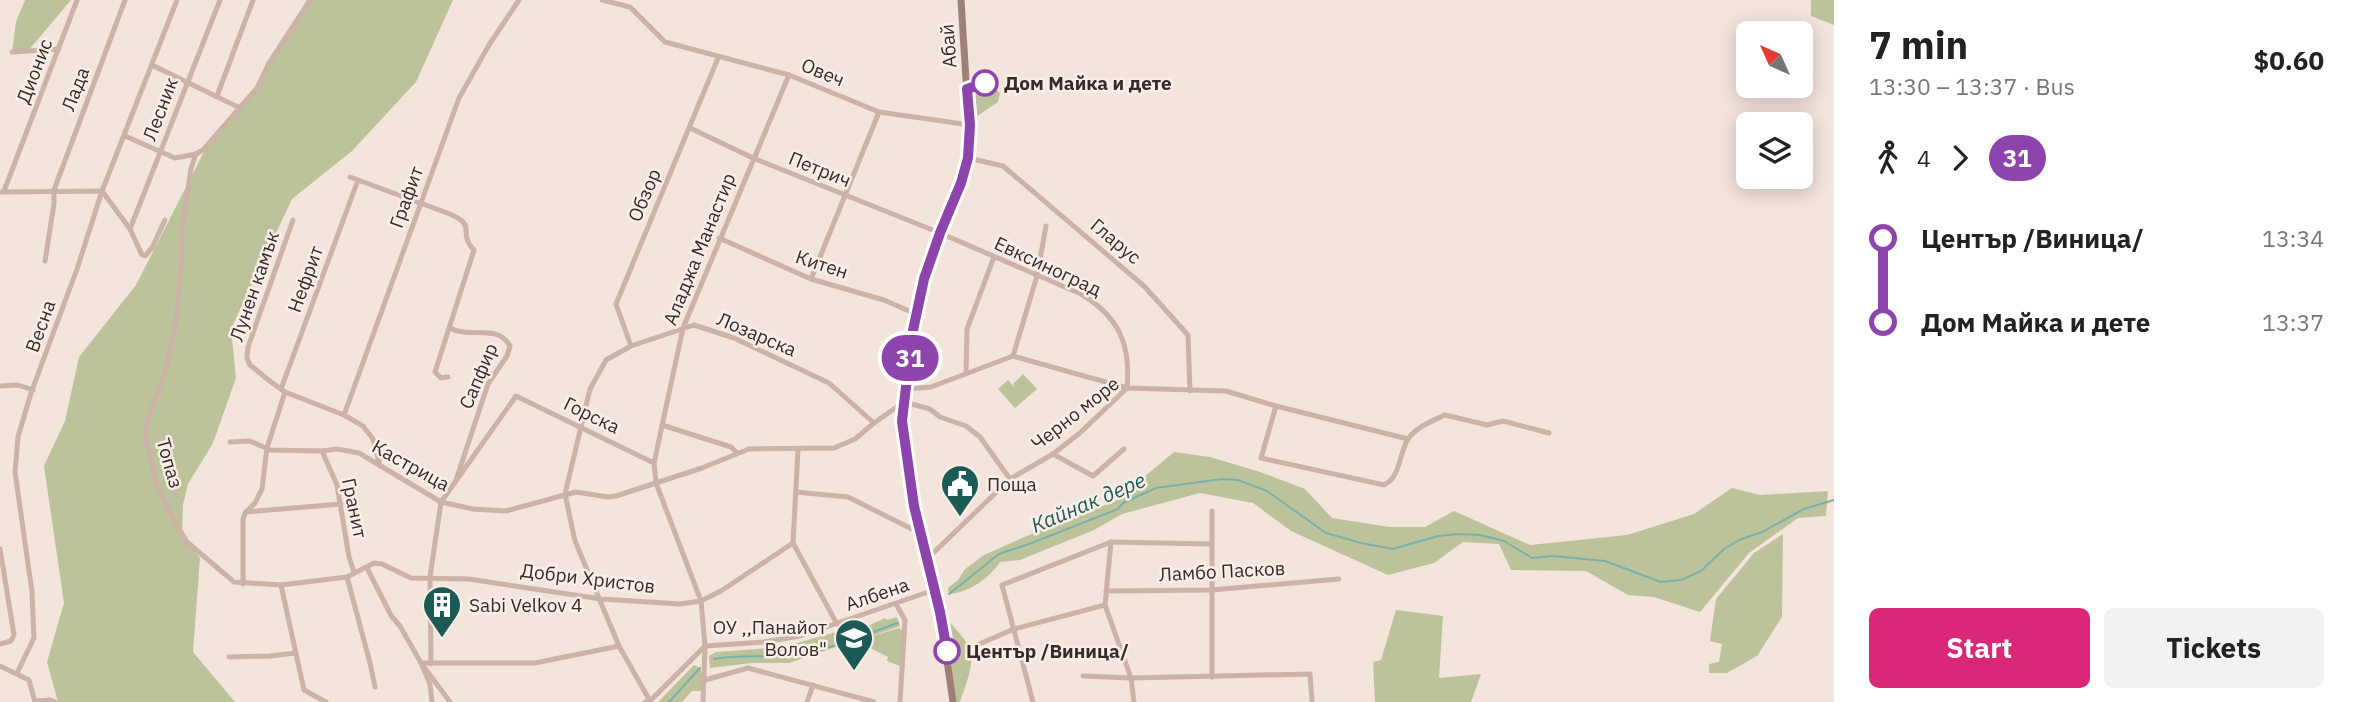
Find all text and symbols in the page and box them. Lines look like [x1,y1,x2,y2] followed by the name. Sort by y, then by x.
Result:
[1869,20,1968,69] text: 7 min
[1736,21,1813,98] north arrow
[1736,21,1813,189] map controls
[934,23,962,69] street label: Абай
[11,35,57,107] street label: Дионис
[2254,43,2324,77] text: $0.60
[798,52,848,92] street label: Овеч
[56,64,94,114] street label: Лада
[972,70,998,96] marker: Дом Майка и дете
[1004,71,1172,95] place label: Дом Майка и дете
[1869,71,2075,101] text: 13:30 – 13:37 · Bus
[137,74,183,144] street label: Лесник
[1736,112,1813,189] button: layers
[1869,139,1907,177] icon: walk
[1941,139,1979,177] icon: forward
[2003,142,2032,174] text: 31
[1917,143,1931,173] text: 4
[785,146,855,192] street label: Петрич
[384,163,428,231] street label: Графит
[622,165,666,225] street label: Обзор
[658,169,740,329] street label: Аладжа Манастир
[1086,213,1146,269] street label: Гларус
[1921,221,2144,255] text: Център /Виница/
[2262,223,2324,253] text: 13:34
[224,228,284,344] street label: Лунен камък
[991,231,1105,301] street label: Евксиноград
[282,242,328,316] street label: Нефрит
[793,244,851,284] street label: Китен
[20,297,60,355] street label: Весна
[1921,305,2150,339] text: Дом Майка и дете
[714,307,800,361] street label: Лозарска
[2262,307,2324,337] text: 13:37
[878,335,942,381] line badge: 31
[453,339,503,413] street label: Сапфир
[896,342,924,374] text: 31
[1026,371,1124,455] street label: Черно море
[560,391,624,439] street label: Горска
[368,434,454,496] street label: Кастрица
[151,435,189,491] street label: Топаз
[939,463,981,518] public building icon: Поща
[1026,465,1150,539] water label: Кайнак дере
[987,472,1037,496] place label: Поща
[337,476,373,540] street label: Гранит
[1158,556,1286,586] street label: Ламбо Пасков
[519,558,657,598] street label: Добри Христов
[842,572,912,616] street label: Албена
[421,584,463,639] building icon: Sabi Velkov 4
[469,593,582,617] place label: Sabi Velkov 4
[1869,608,2090,688] button: Start
[2104,608,2324,688] button: Tickets
[713,615,827,661] place label: ОУ ,,Панайот Волов"
[833,617,875,672] school or university icon: ОУ ,,Панайот Волов"
[934,638,960,664] marker: Център /Виница/
[966,639,1129,663] place label: Център /Виница/

